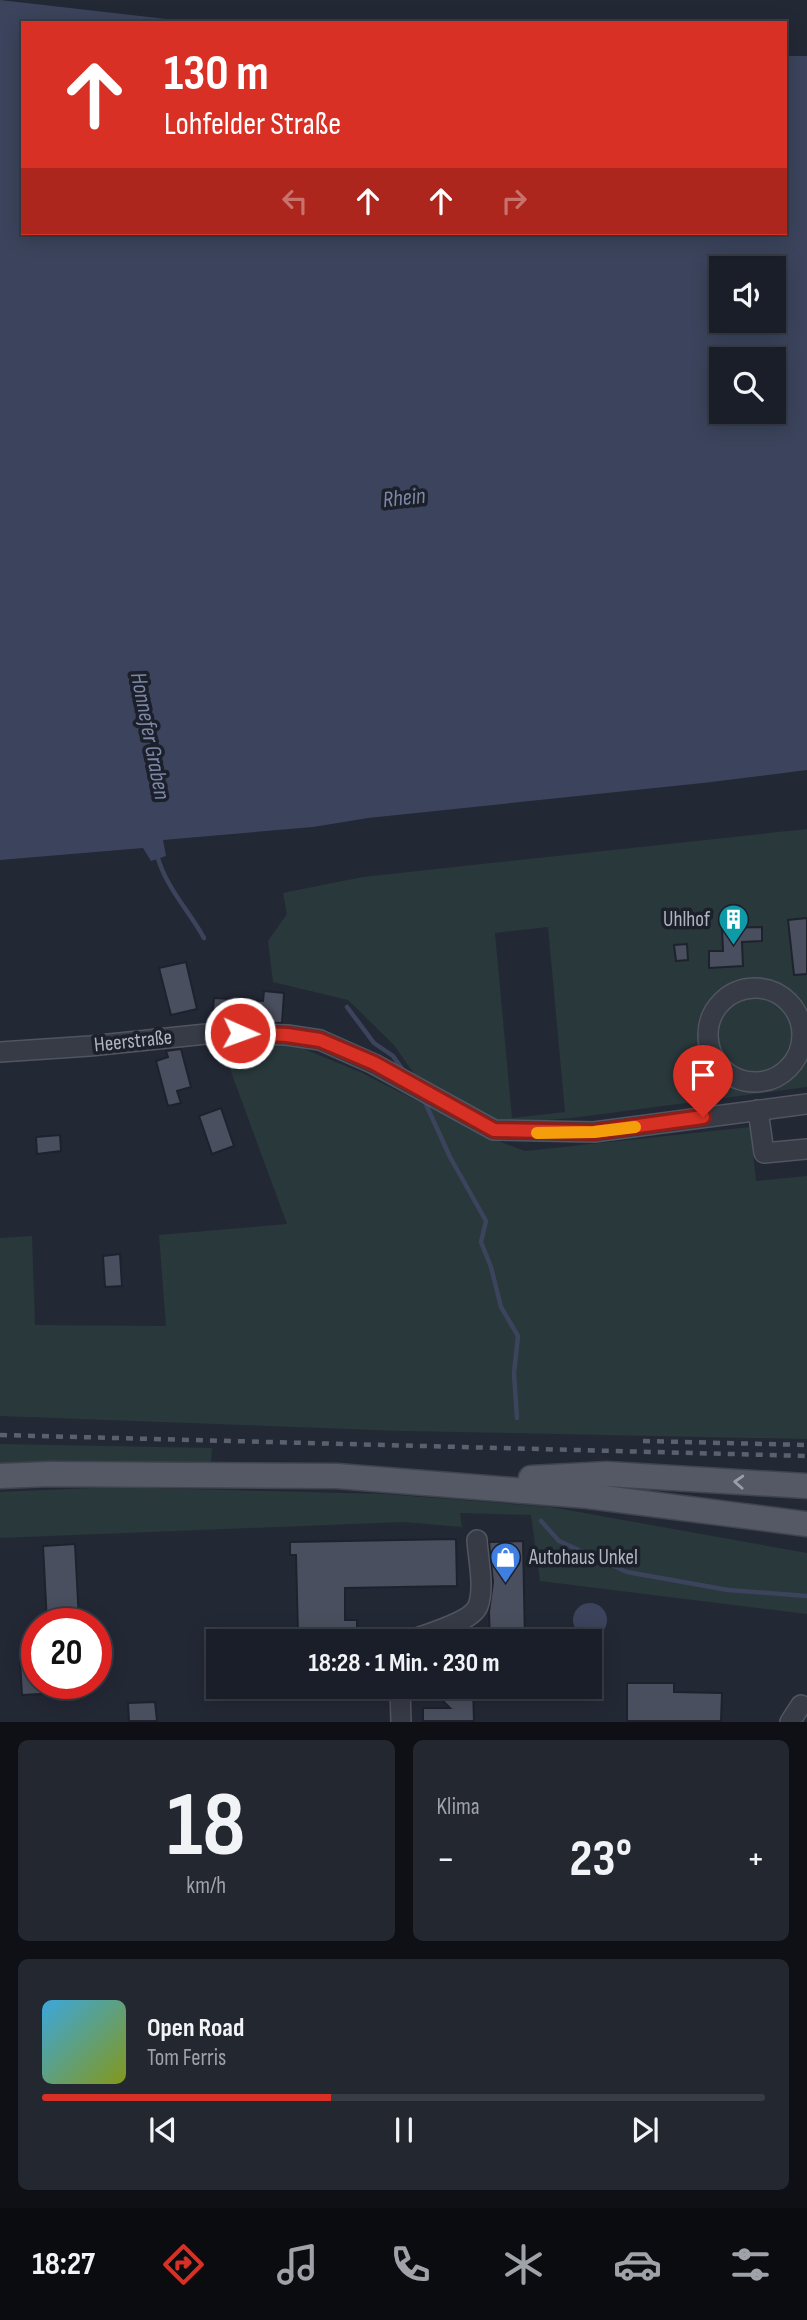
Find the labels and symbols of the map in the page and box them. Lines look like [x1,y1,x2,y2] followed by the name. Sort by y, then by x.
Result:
[381,482,427,514] water label: Rhein
[124,670,176,802] water label: Honnefer Graben
[716,902,750,946] building icon: Uhlhof
[663,907,711,932] place label: Uhlhof
[203,996,277,1070] position arrow
[93,1024,173,1058] street label: Heerstraße
[673,1045,733,1117] pin
[733,1475,744,1490] one-way arrow
[489,1540,523,1584] shop icon: Autohaus Unkel
[528,1545,638,1570] place label: Autohaus Unkel
[21,1608,112,1699] speed limit sign: 20

